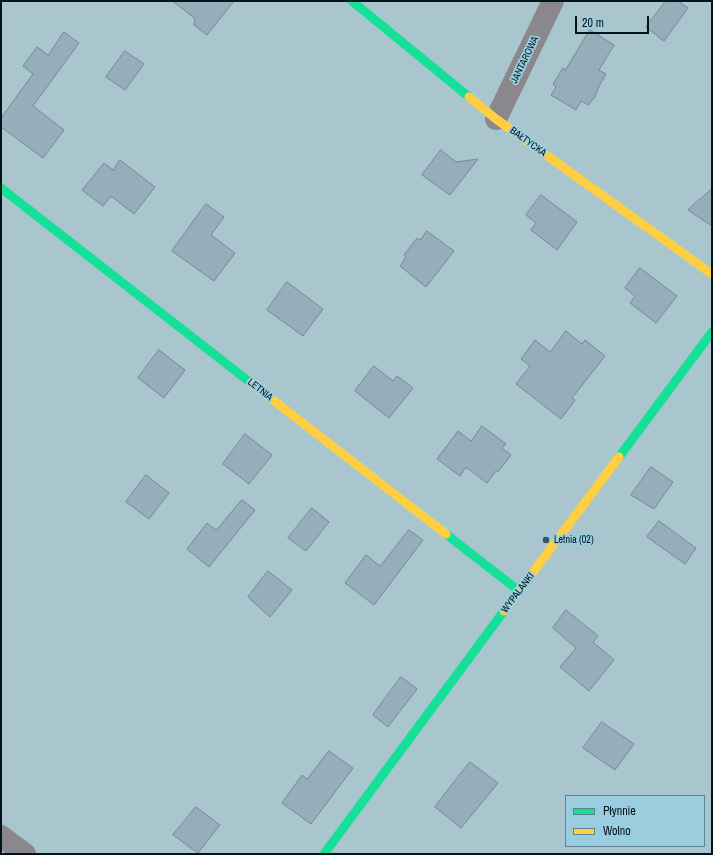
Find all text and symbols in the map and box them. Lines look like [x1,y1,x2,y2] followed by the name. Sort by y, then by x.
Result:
[577,8,651,34] scale bar
[582,15,604,31] text: 20 m
[509,35,541,85] street label: JANTAROWA
[507,125,549,159] street label: BAŁTYCKA
[245,376,275,404] street label: LETNIA
[554,534,594,546] place label: Letnia (02)
[541,535,551,545] marker: Letnia (02)
[499,571,537,615] street label: WYPALANKI
[565,795,705,847] legend
[603,803,636,819] text: Płynnie
[603,823,631,839] text: Wolno

